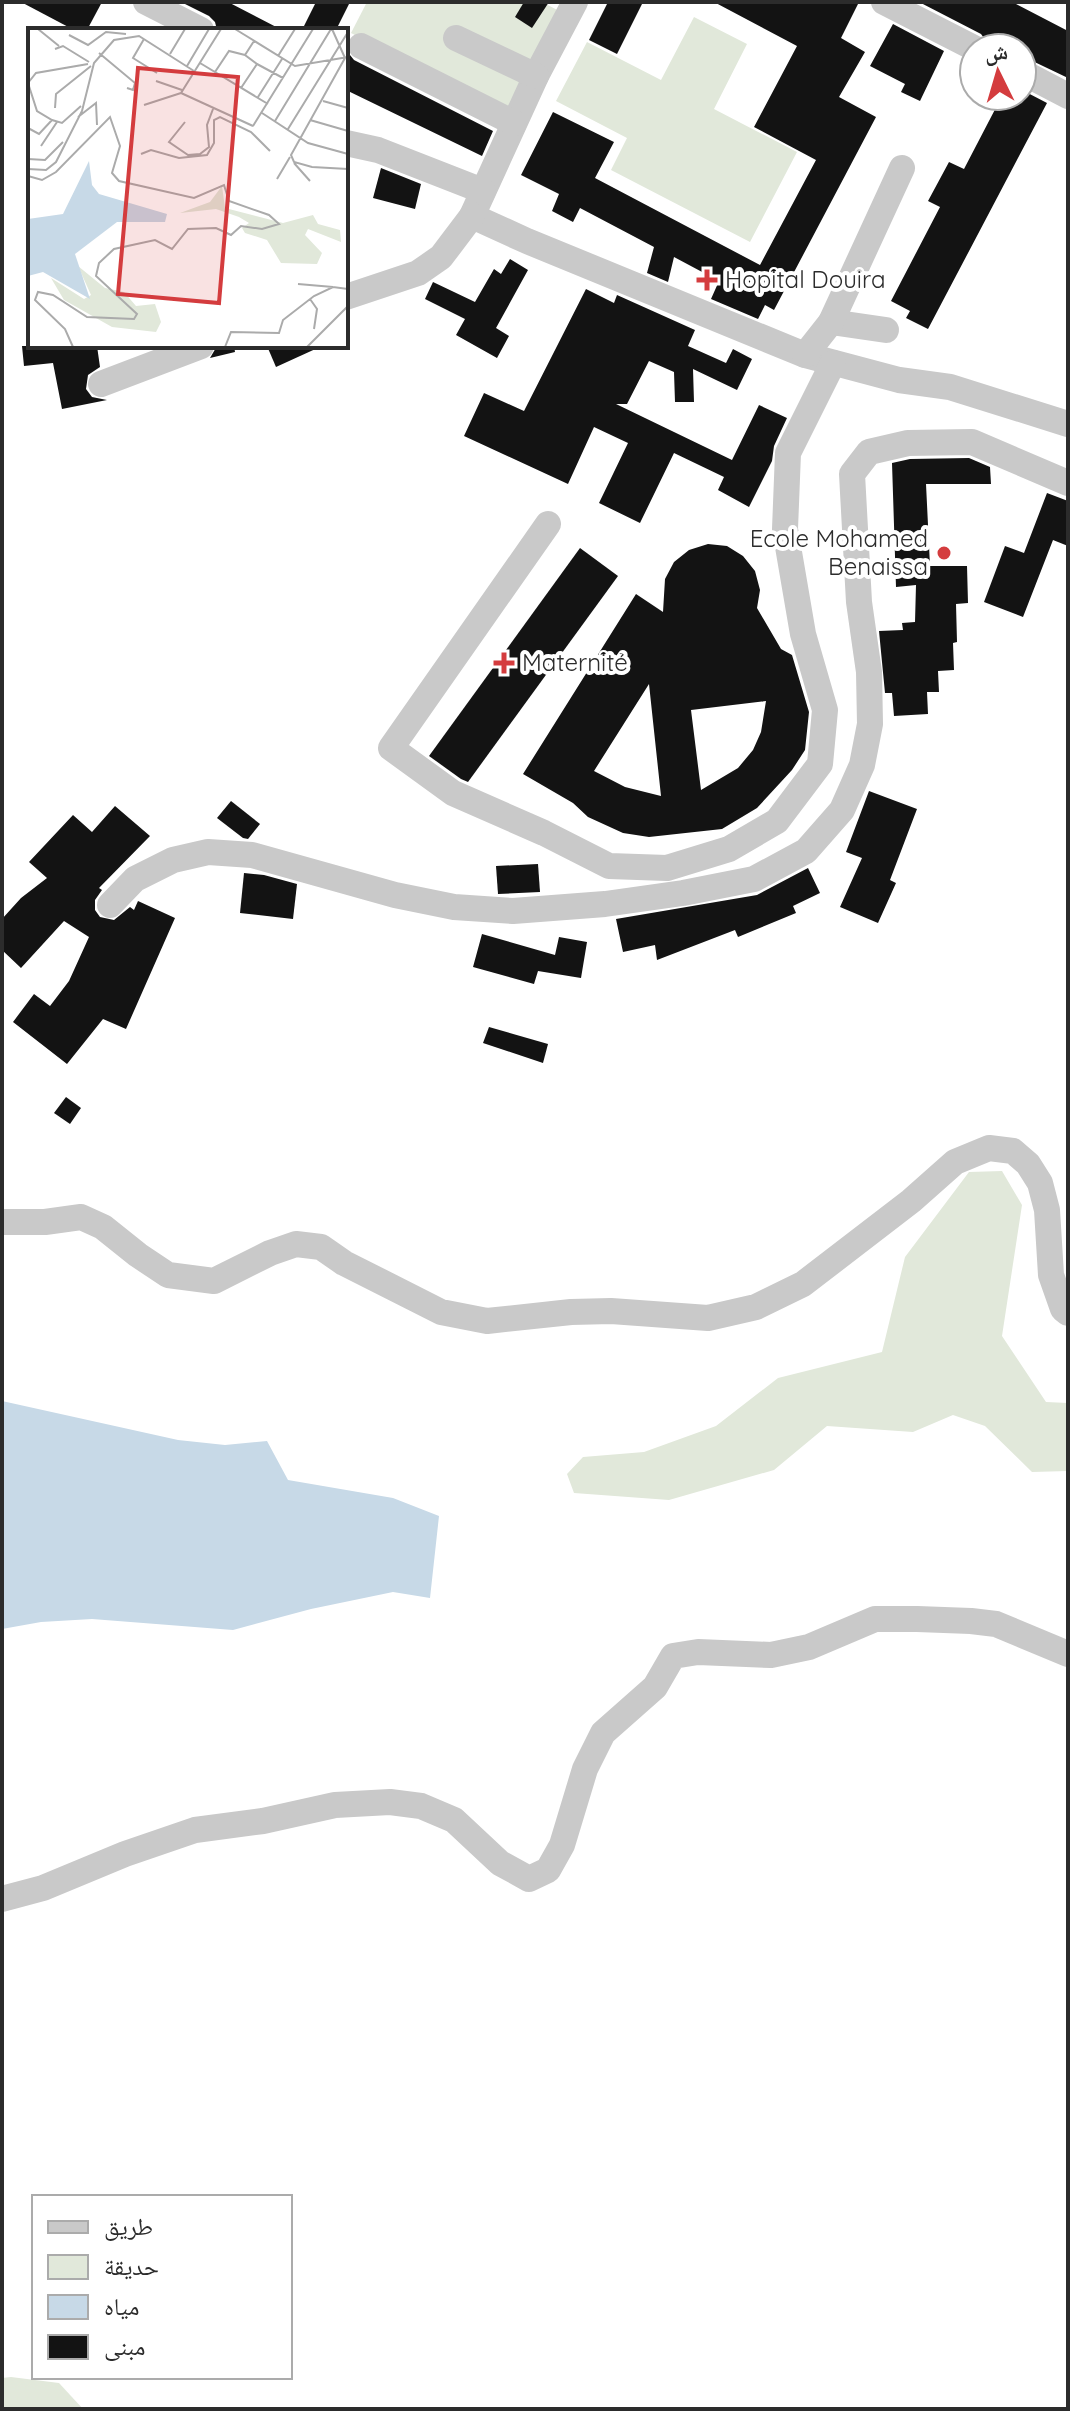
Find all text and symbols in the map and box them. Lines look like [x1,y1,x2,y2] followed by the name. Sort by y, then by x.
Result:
[28,28,348,348] inset map
[958,32,1038,112] north arrow
[983,37,1009,67] text: ش
[725,264,885,294] place label: Hopital Douira
[696,269,718,291] marker: Hopital Douira
[750,523,928,581] place label: Ecole Mohamed Benaissa
[935,544,953,562] marker: Ecole Mohamed Benaissa
[522,647,628,677] place label: Maternité
[493,652,515,674] marker: Maternité
[32,2195,292,2379] legend
[104,2211,153,2241] text: طريق
[104,2251,159,2281] text: حديقة
[104,2291,139,2321] text: مياه
[104,2331,145,2361] text: مبنى

